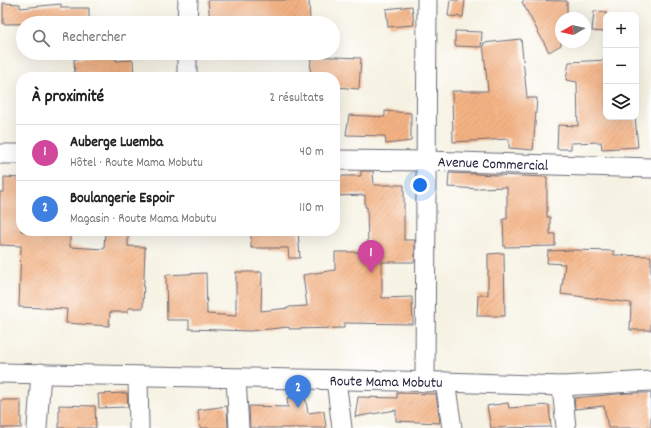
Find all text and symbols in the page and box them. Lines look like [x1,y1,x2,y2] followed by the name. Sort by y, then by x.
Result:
[555,12,591,48] north arrow
[603,12,639,120] map controls
[603,12,639,48] button: +
[16,16,340,60] search box
[30,27,52,49] icon: search
[62,27,126,49] text: Rechercher
[603,48,639,84] button: −
[603,84,639,120] button: layers
[32,86,104,110] text: À proximité
[270,89,324,108] text: 2 résultats
[70,132,163,154] text: Auberge Luemba
[44,143,46,162] text: 1
[300,143,324,162] text: 40 m
[437,152,549,178] street label: Avenue Commercial
[70,154,203,173] text: Hôtel · Route Mama Mobutu
[410,175,430,195] your location
[70,188,174,210] text: Boulangerie Espoir
[42,199,48,218] text: 2
[299,199,324,218] text: 110 m
[70,210,216,229] text: Magasin · Route Mama Mobutu
[358,240,384,273] pin: 1
[329,371,443,395] street label: Route Mama Mobutu
[285,375,311,408] pin: 2

